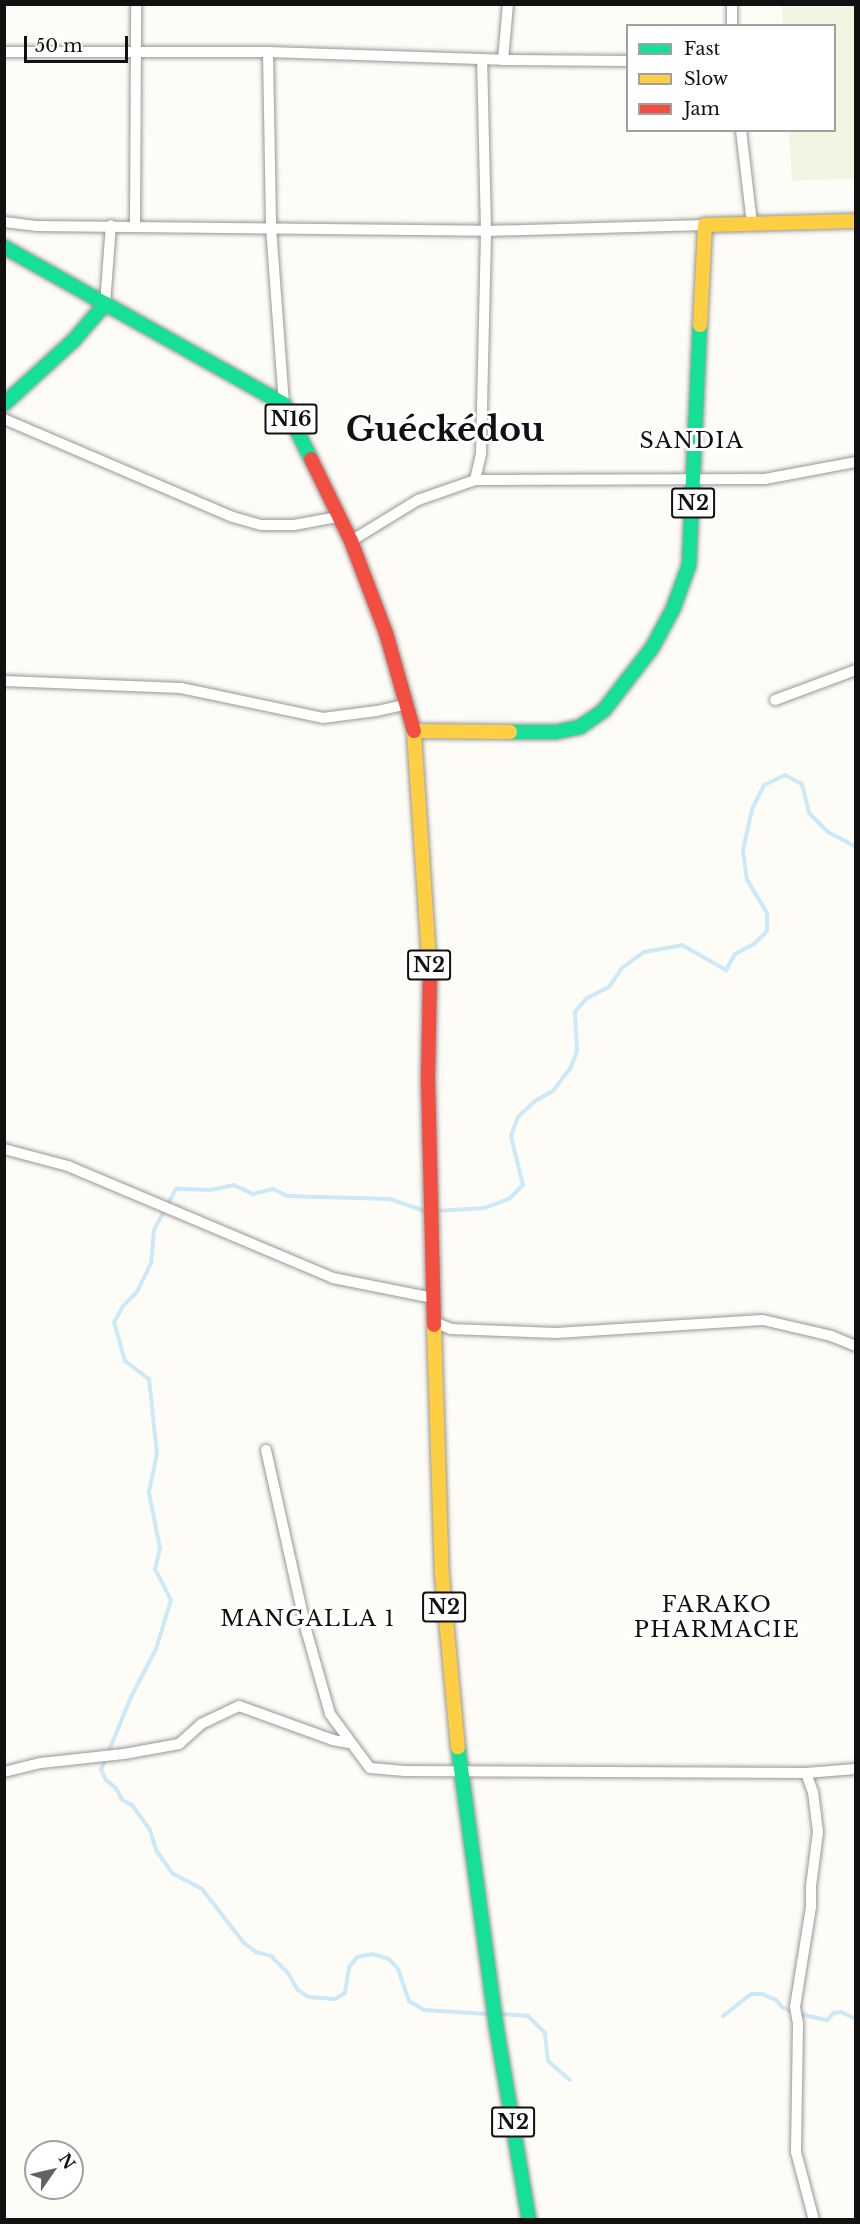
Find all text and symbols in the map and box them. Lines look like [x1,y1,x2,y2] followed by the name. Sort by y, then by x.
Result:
[27,24,130,62] scale bar
[626,24,836,132] legend
[35,35,83,57] text: 50 m
[684,38,720,60] text: Fast
[684,68,728,90] text: Slow
[684,98,720,120] text: Jam
[264,402,318,436] road number: N16
[346,410,544,450] district label: Guéckédou
[640,428,744,454] district label: SANDIA
[670,486,716,520] road number: N2
[406,948,452,982] road number: N2
[422,1590,466,1624] road number: N2
[634,1591,800,1642] district label: FARAKO PHARMACIE
[220,1606,396,1632] district label: MANGALLA 1
[490,2105,536,2139] road number: N2
[24,2140,84,2200] north arrow
[55,2149,80,2173] text: N

